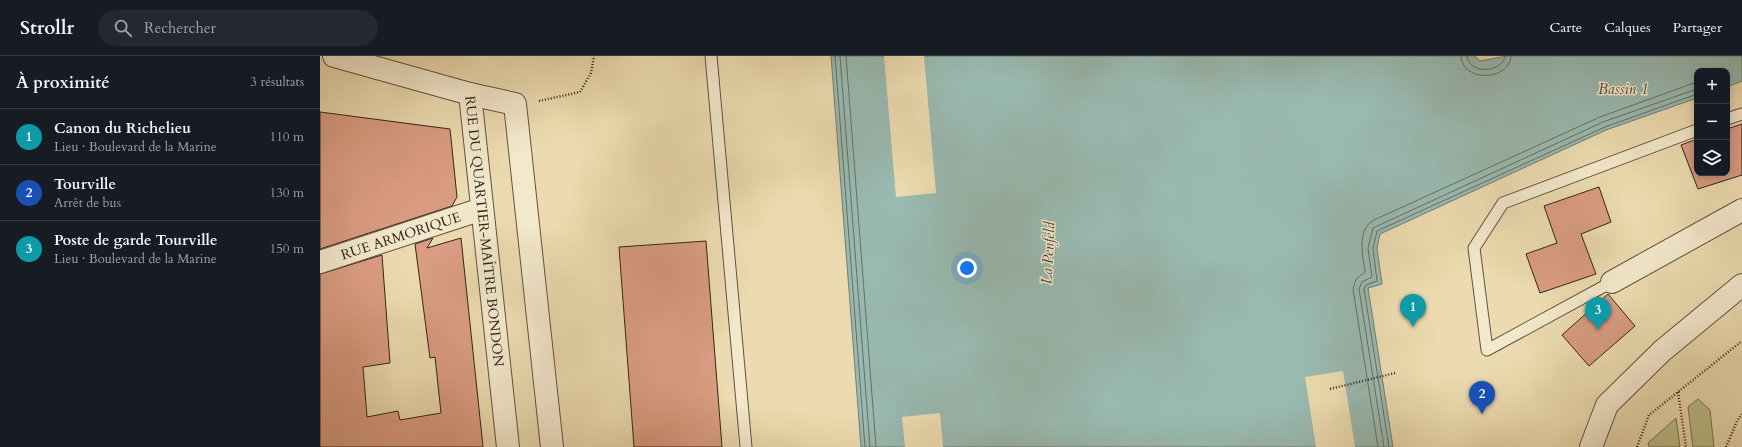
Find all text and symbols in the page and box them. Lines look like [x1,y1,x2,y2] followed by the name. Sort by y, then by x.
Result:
[98,10,378,46] search box
[20,15,74,41] text: Strollr
[112,17,134,39] icon: search
[144,18,216,38] text: Rechercher
[1550,18,1582,37] text: Carte
[1604,18,1651,37] text: Calques
[1673,18,1722,37] text: Partager
[1694,68,1730,176] map controls
[1694,68,1730,104] button: +
[16,71,110,94] text: À proximité
[250,73,304,91] text: 3 résultats
[1598,79,1648,99] water label: Bassin 1
[461,95,509,368] street label: RUE DU QUARTIER-MAÎTRE BONDON
[1694,104,1730,140] button: −
[54,118,191,138] text: Canon du Richelieu
[26,128,32,146] text: 1
[270,128,304,146] text: 110 m
[54,138,217,156] text: Lieu · Boulevard de la Marine
[1694,140,1730,176] button: layers
[54,174,116,194] text: Tourville
[26,184,32,202] text: 2
[270,184,304,202] text: 130 m
[54,194,121,212] text: Arrêt de bus
[338,207,464,264] street label: RUE ARMORIQUE
[1036,221,1060,285] water label: La Penfeld
[54,230,217,250] text: Poste de garde Tourville
[26,240,32,258] text: 3
[270,240,304,258] text: 150 m
[54,250,217,268] text: Lieu · Boulevard de la Marine
[957,258,977,278] your location
[1400,294,1426,327] pin: 1
[1585,297,1611,330] pin: 3
[1469,381,1495,414] pin: 2

